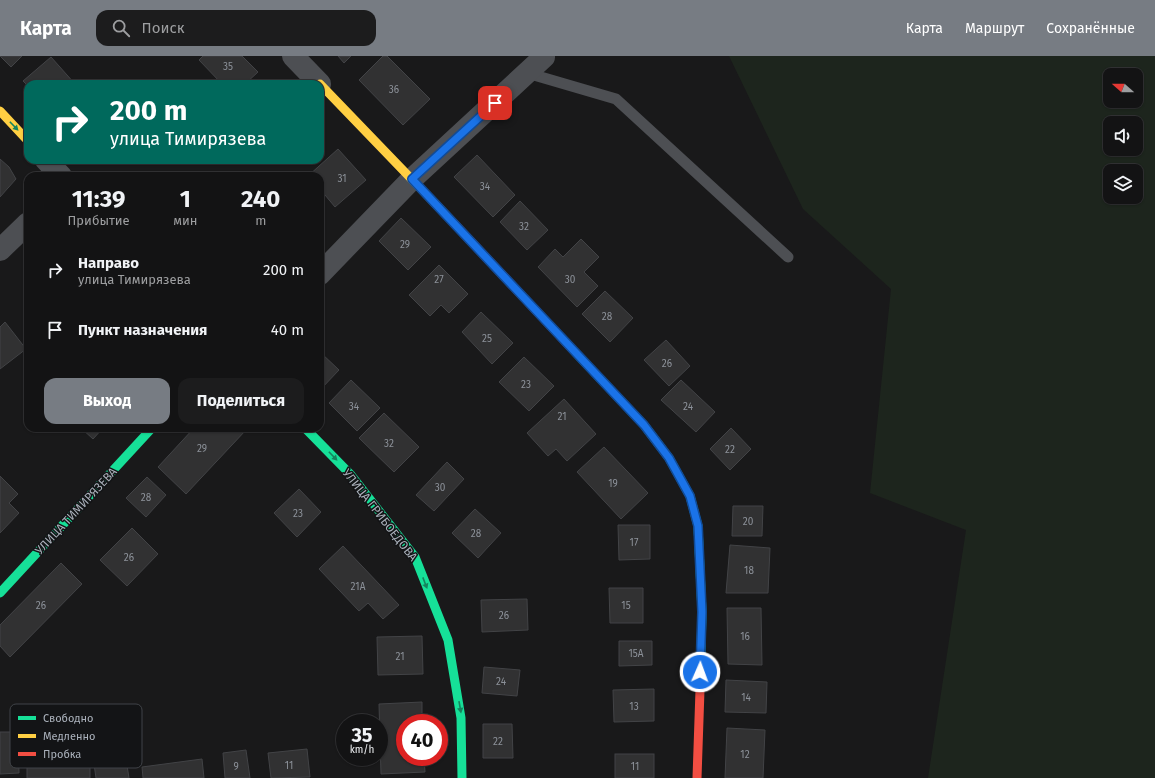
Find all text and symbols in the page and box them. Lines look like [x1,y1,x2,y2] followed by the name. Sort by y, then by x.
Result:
[96,10,376,46] search box
[20,17,72,40] text: Карта
[110,17,132,39] icon: search
[142,19,184,37] text: Поиск
[906,20,943,37] text: Карта
[965,20,1024,37] text: Маршрут
[1046,20,1135,37] text: Сохранённые
[223,61,233,73] house number: 35
[1103,68,1143,108] north arrow
[1103,68,1143,204] map controls
[389,84,399,96] house number: 36
[478,86,512,120] pin
[484,92,506,114] icon: arrive
[110,94,188,127] text: 200 m
[44,96,96,148] icon: right
[1103,116,1143,156] button: sound
[9,121,19,131] one-way arrow
[110,128,266,150] text: улица Тимирязева
[1103,164,1143,204] button: layers
[337,173,347,185] house number: 31
[480,181,491,193] house number: 34
[72,185,125,213] text: 11:39
[180,185,191,213] text: 1
[241,185,280,213] text: 240
[68,213,130,228] text: Прибытие
[173,213,198,228] text: мин
[255,213,266,228] text: m
[519,221,529,233] house number: 32
[400,239,410,251] house number: 29
[78,254,139,272] text: Направо
[44,259,66,281] icon: right
[263,261,304,279] text: 200 m
[78,272,191,287] text: улица Тимирязева
[434,274,444,286] house number: 27
[565,274,576,286] house number: 30
[602,311,613,323] house number: 28
[44,319,66,341] icon: arrive
[78,321,207,339] text: Пункт назначения
[271,321,304,339] text: 40 m
[482,333,492,345] house number: 25
[662,358,672,370] house number: 26
[44,378,170,424] button: Выход
[178,378,304,424] button: Поделиться
[521,379,531,391] house number: 23
[349,401,360,413] house number: 34
[683,401,694,413] house number: 24
[557,411,567,423] house number: 21
[384,438,394,450] house number: 32
[197,443,207,455] house number: 29
[725,444,735,456] house number: 22
[328,451,337,461] one-way arrow
[32,465,120,557] street label: УЛИЦА ТИМИРЯЗЕВА
[340,466,420,564] street label: УЛИЦА ГРИБОЕДОВА
[608,478,618,490] house number: 19
[435,482,446,494] house number: 30
[141,492,152,504] house number: 28
[293,508,303,520] house number: 23
[743,516,754,528] house number: 20
[471,528,482,540] house number: 28
[630,537,639,549] house number: 17
[124,552,134,564] house number: 26
[744,565,754,577] house number: 18
[423,577,429,589] one-way arrow
[351,581,366,593] house number: 21А
[36,600,46,612] house number: 26
[621,600,631,612] house number: 15
[499,610,509,622] house number: 26
[740,631,750,643] house number: 16
[628,648,644,660] house number: 15А
[395,651,405,663] house number: 21
[679,651,721,693] position arrow
[496,676,507,688] house number: 24
[741,692,752,704] house number: 14
[457,701,463,713] one-way arrow
[629,701,639,713] house number: 13
[10,704,142,768] legend
[43,712,93,725] text: Свободно
[396,714,448,766] speed limit sign: 40
[351,723,373,747] text: 35
[43,730,95,743] text: Медленно
[493,736,503,748] house number: 22
[350,744,374,756] text: km/h
[43,748,81,761] text: Пробка
[740,749,750,761] house number: 12
[285,760,293,772] house number: 11
[233,761,239,773] house number: 9
[631,761,639,773] house number: 11

